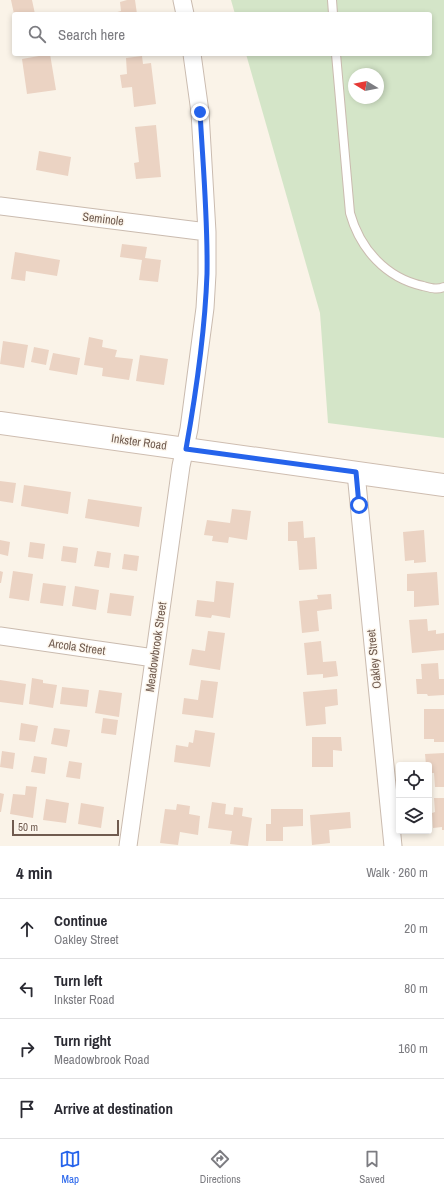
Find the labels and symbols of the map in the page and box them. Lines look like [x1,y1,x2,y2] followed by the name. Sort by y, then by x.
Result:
[348,68,384,104] north arrow
[191,103,209,121] route end
[81,209,125,229] street label: Seminole
[110,430,168,454] street label: Inkster Road
[350,496,368,514] route start
[142,601,170,693] street label: Meadowbrook Street
[363,628,385,689] street label: Oakley Street
[47,635,107,659] street label: Arcola Street
[12,818,119,837] scale bar

